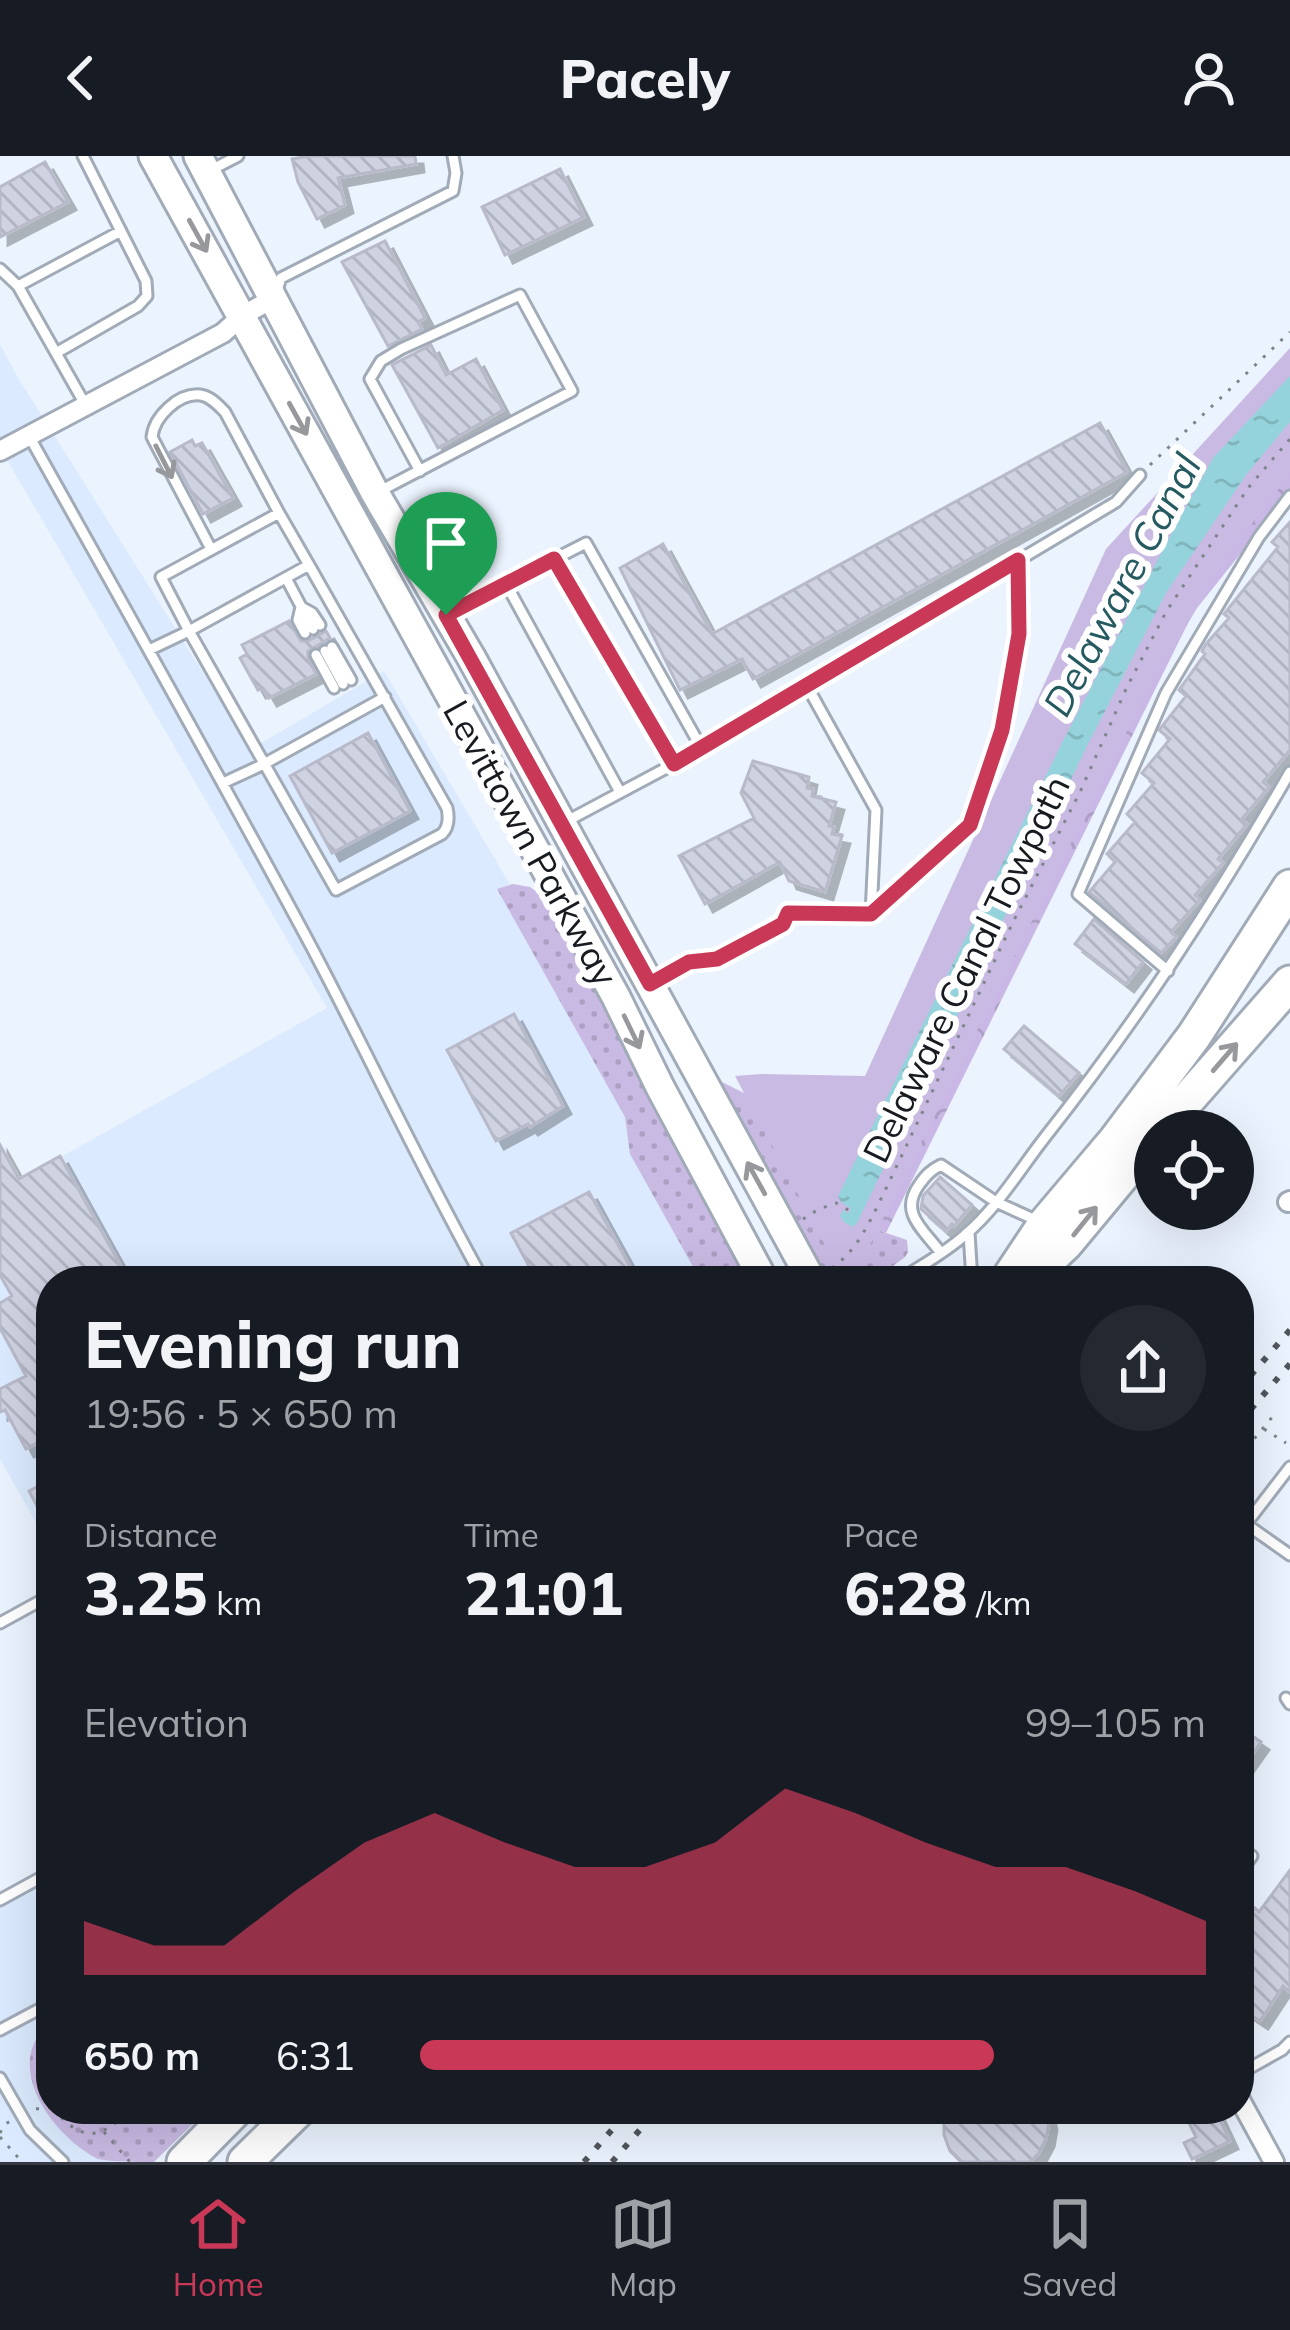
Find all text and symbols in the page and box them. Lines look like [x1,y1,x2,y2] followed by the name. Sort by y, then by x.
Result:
[560,44,730,112] text: Pacely
[48,45,114,111] icon: back
[1176,45,1242,111] icon: person
[186,218,210,253] one-way arrow
[287,401,310,436] one-way arrow
[154,443,177,479] one-way arrow
[1032,445,1212,724] water label: Delaware Canal
[395,492,497,615] pin
[413,510,479,576] icon: arrive
[434,692,629,993] street label: Levittown Parkway
[852,768,1079,1169] street label: Delaware Canal Towpath
[622,1013,645,1049] one-way arrow
[1211,1042,1238,1073] one-way arrow
[1134,1110,1254,1230] map controls
[1134,1110,1254,1230] button: locate
[744,1162,767,1197] one-way arrow
[1071,1205,1097,1237] one-way arrow
[84,1302,462,1385] text: Evening run
[1080,1305,1206,1431] button: share
[84,1389,398,1438] text: 19:56 · 5 × 650 m
[84,1514,217,1555] text: Distance
[464,1514,539,1555] text: Time
[844,1514,918,1555] text: Pace
[84,1555,208,1630] text: 3.25
[464,1555,624,1630] text: 21:01
[844,1555,968,1630] text: 6:28
[208,1582,262,1623] text: km
[968,1582,1032,1623] text: /km
[84,1698,249,1747] text: Elevation
[1025,1698,1206,1747] text: 99–105 m
[84,2031,200,2080] text: 650 m
[276,2031,355,2080] text: 6:31
[173,2191,264,2304] tab: Home
[609,2191,677,2304] tab: Map
[1022,2191,1117,2304] tab: Saved

